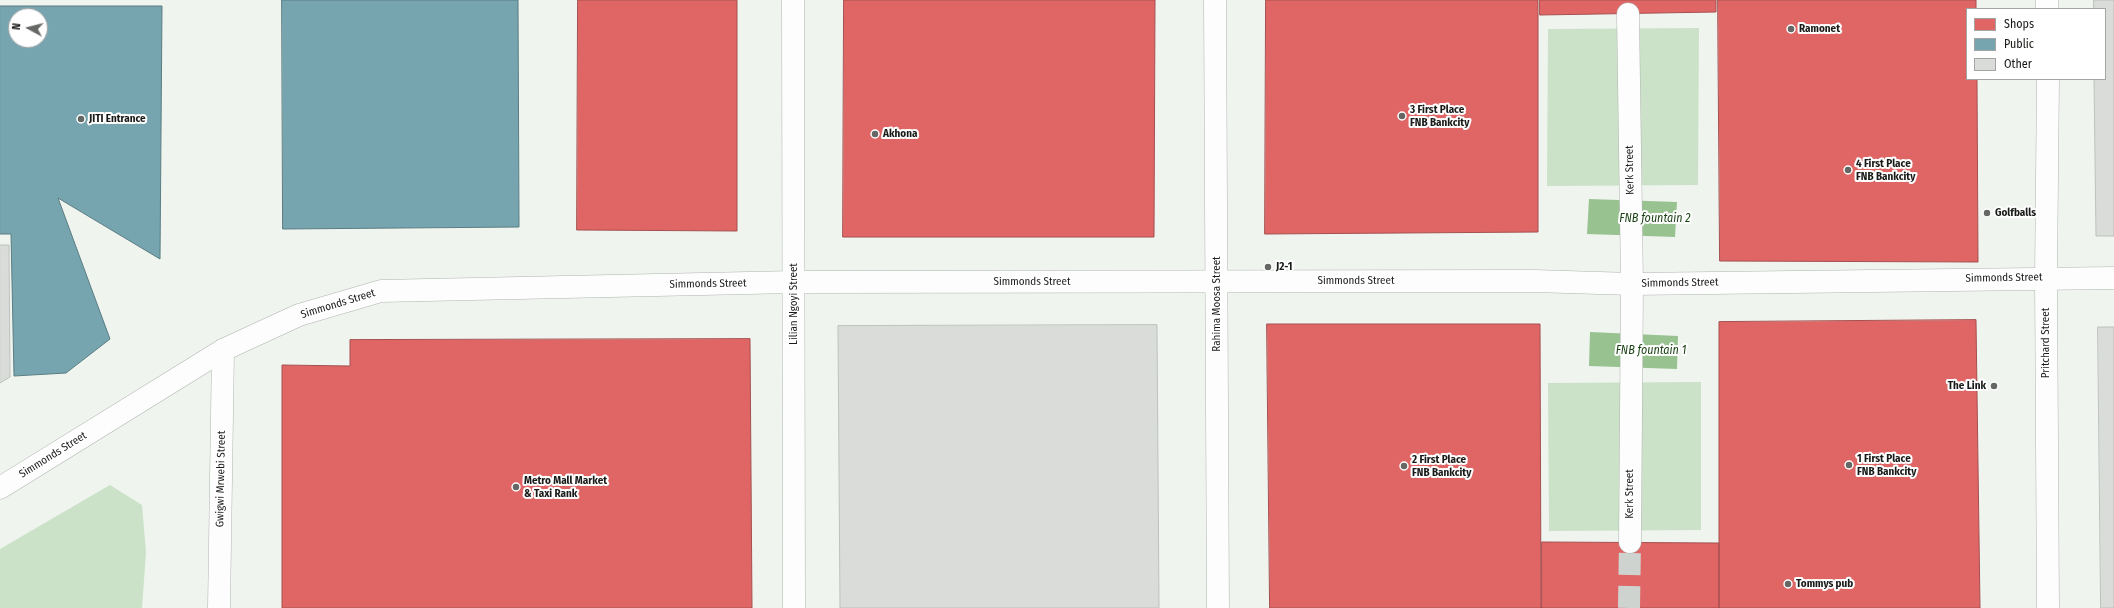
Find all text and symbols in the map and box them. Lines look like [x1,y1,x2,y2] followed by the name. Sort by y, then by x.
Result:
[8,8,48,48] north arrow
[1966,8,2106,80] legend
[2004,17,2034,31] text: Shops
[1799,22,1840,36] place label: Ramonet
[10,23,23,31] text: N
[1786,24,1796,34] marker: Ramonet
[2004,37,2034,51] text: Public
[2004,57,2032,71] text: Other
[1410,103,1469,129] place label: 3 First Place FNB Bankcity
[1397,111,1407,121] marker: 3 First Place FNB Bankcity
[89,112,146,126] place label: JITI Entrance
[76,114,86,124] marker: JITI Entrance
[883,127,917,141] place label: Akhona
[870,129,880,139] marker: Akhona
[1623,145,1637,195] street label: Kerk Street
[1856,157,1915,183] place label: 4 First Place FNB Bankcity
[1843,165,1853,175] marker: 4 First Place FNB Bankcity
[1995,206,2036,220] place label: Golfballs
[1982,208,1992,218] marker: Golfballs
[1619,212,1691,226] water label: FNB fountain 2
[1210,256,1224,352] street label: Rahima Moosa Street
[1276,260,1292,274] place label: J2-1
[1263,262,1273,272] marker: J2-1
[787,263,801,345] street label: Lilian Ngoyi Street
[1965,271,2043,285] street label: Simmonds Street
[1318,274,1394,288] street label: Simmonds Street
[994,275,1070,289] street label: Simmonds Street
[1641,276,1719,290] street label: Simmonds Street
[669,277,747,291] street label: Simmonds Street
[299,286,377,322] street label: Simmonds Street
[2039,308,2053,378] street label: Pritchard Street
[1616,344,1686,358] water label: FNB fountain 1
[1948,379,1986,393] place label: The Link
[1989,381,1999,391] marker: The Link
[17,429,89,481] street label: Simmonds Street
[214,431,228,527] street label: Gwigwi Mrwebi Street
[1857,452,1916,478] place label: 1 First Place FNB Bankcity
[1412,453,1471,479] place label: 2 First Place FNB Bankcity
[1844,460,1854,470] marker: 1 First Place FNB Bankcity
[1399,461,1409,471] marker: 2 First Place FNB Bankcity
[1623,469,1637,519] street label: Kerk Street
[524,474,607,500] place label: Metro Mall Market & Taxi Rank
[511,482,521,492] marker: Metro Mall Market & Taxi Rank
[1796,577,1853,591] place label: Tommys pub
[1783,579,1793,589] marker: Tommys pub

